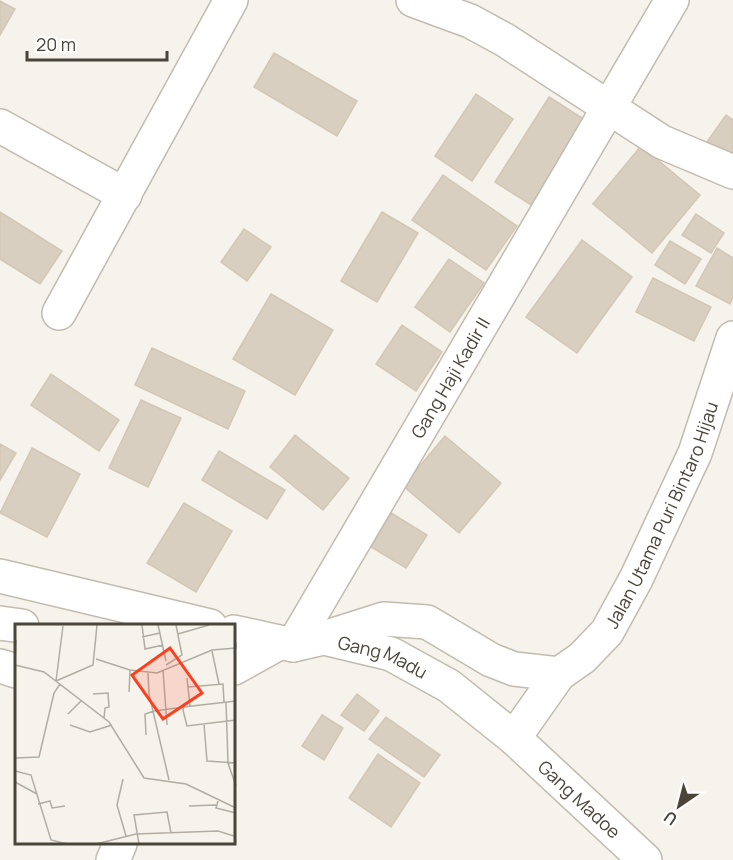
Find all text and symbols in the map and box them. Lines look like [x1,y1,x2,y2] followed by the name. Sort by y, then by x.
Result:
[27,24,166,62] scale bar
[36,32,76,56] text: 20 m
[405,313,495,443] street label: Gang Haji Kadir II
[599,398,723,632] street label: Jalan Utama Puri Bintaro Hijau
[15,624,236,845] inset map
[336,630,432,684] street label: Gang Madu
[533,755,626,843] street label: Gang Madoe
[649,776,709,836] north arrow
[659,806,681,831] text: U

